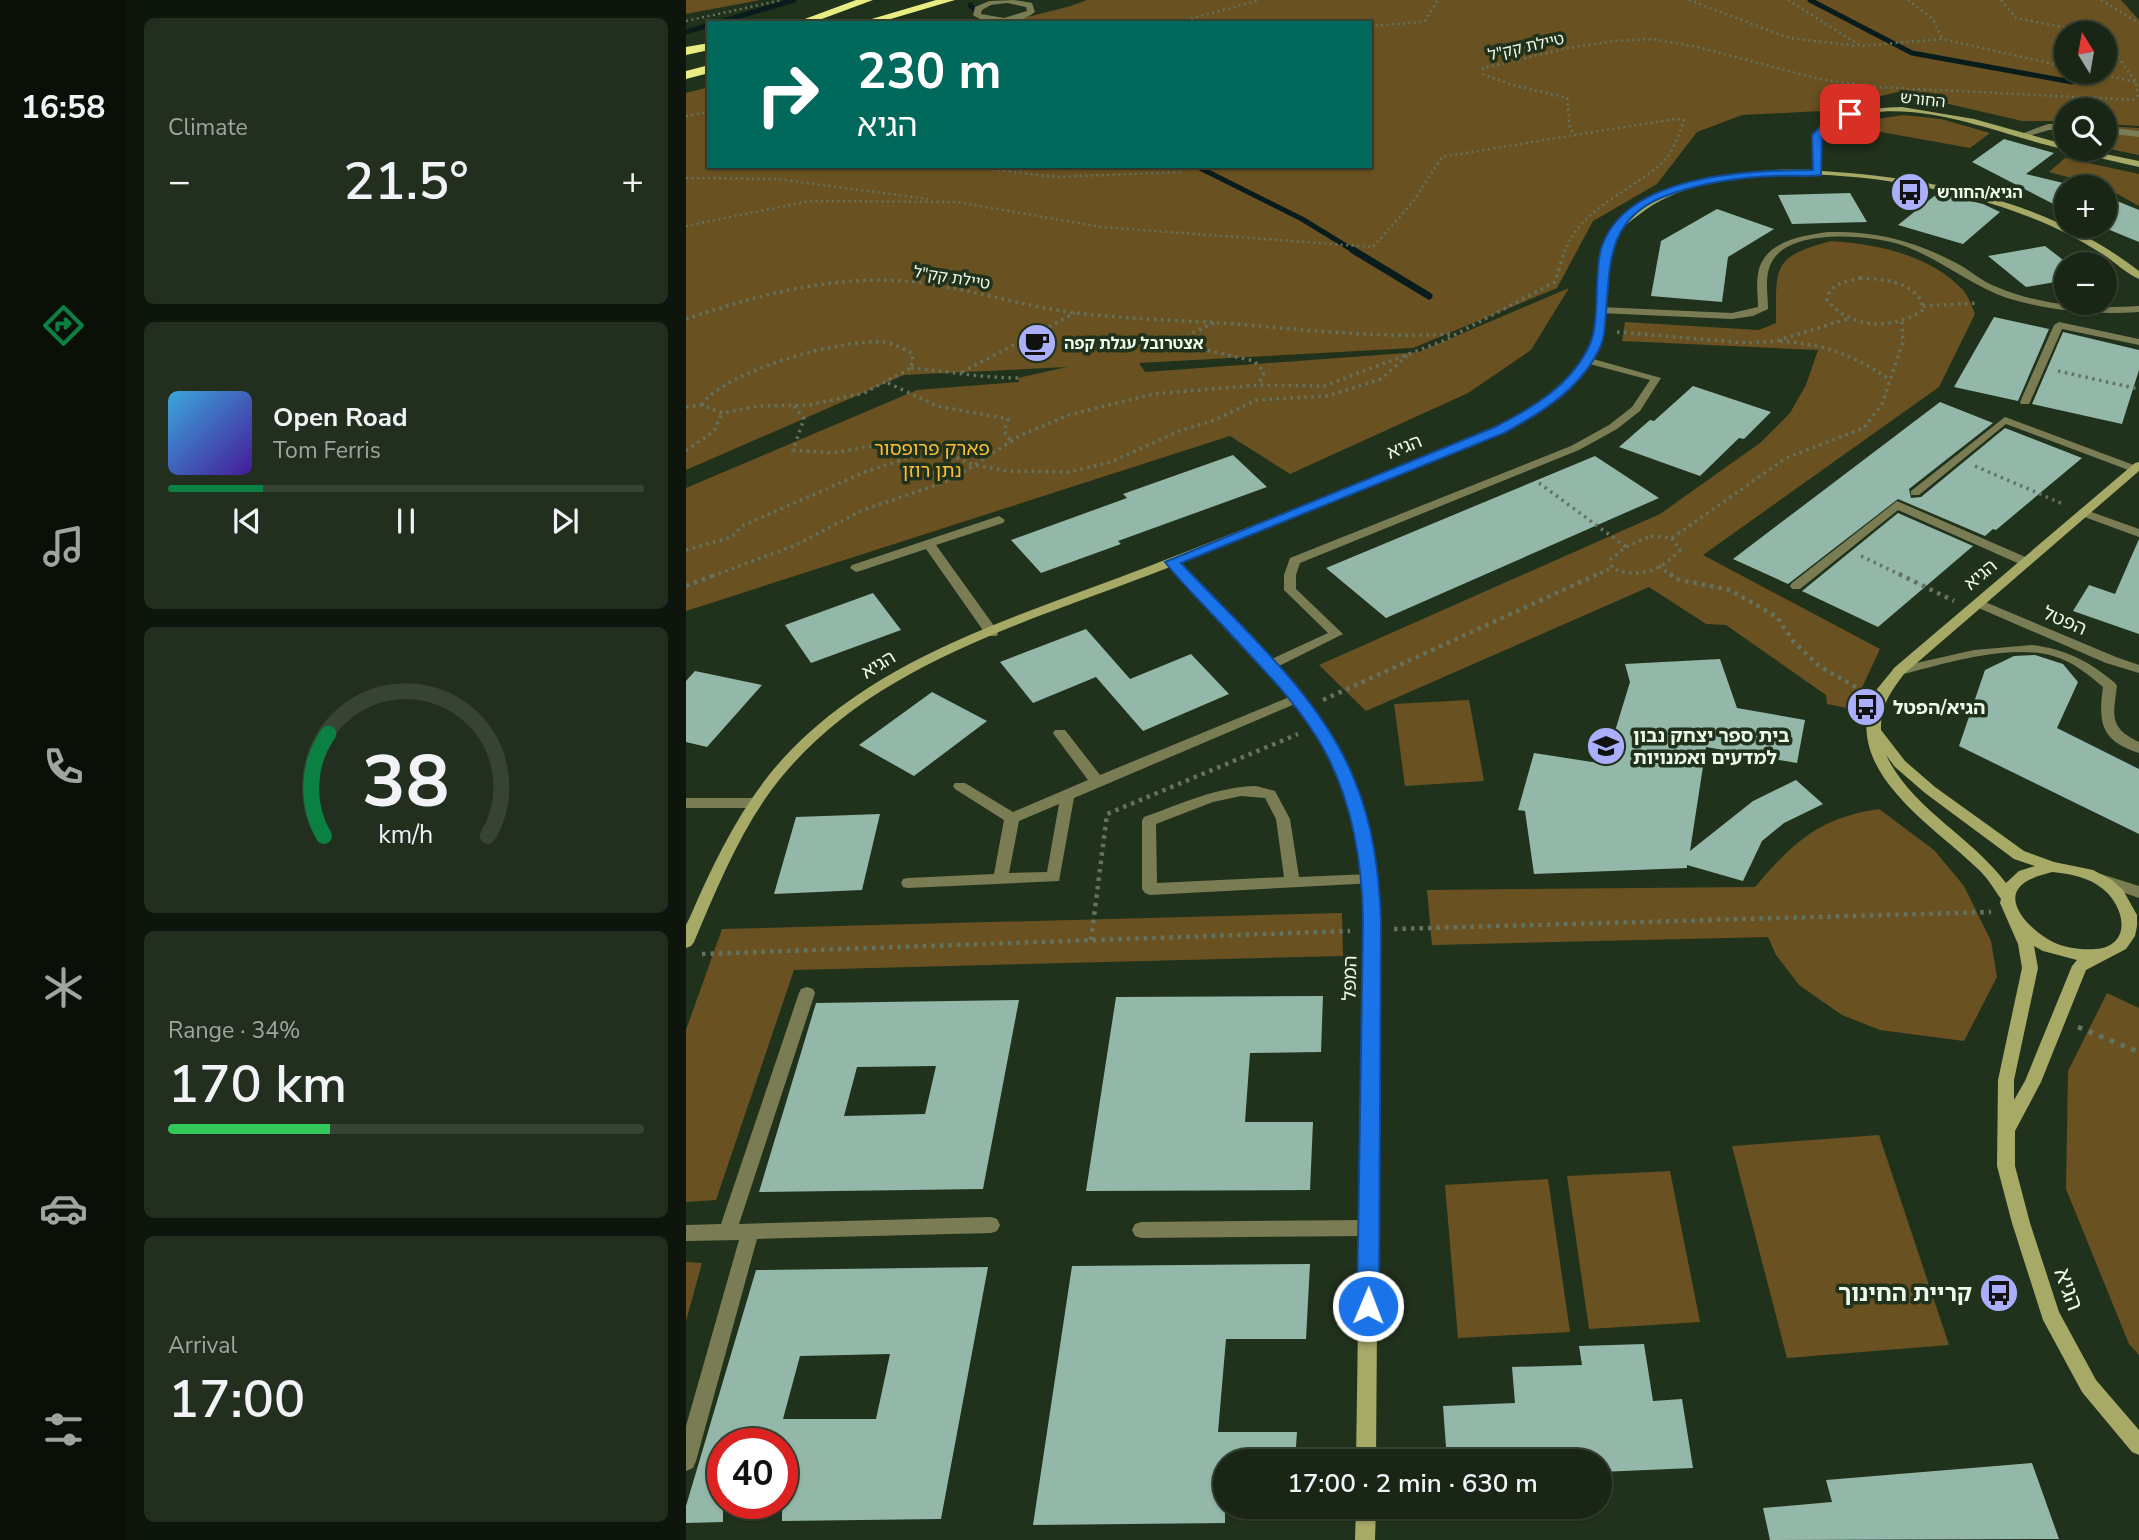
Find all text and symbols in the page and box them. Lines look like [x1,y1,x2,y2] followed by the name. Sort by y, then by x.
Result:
[2054,21,2118,84] north arrow
[2054,21,2117,315] map controls
[1486,28,1567,66] street label: טיילת קק"ל
[857,38,1001,105] text: 230 m
[742,49,833,140] icon: right
[1820,84,1880,144] pin
[21,86,105,129] text: 16:58
[1899,87,1947,113] street label: החורש
[1831,95,1869,133] icon: arrive
[2054,98,2117,161] button: search
[857,104,918,147] text: הגיא
[168,112,248,143] text: Climate
[343,146,469,217] text: 21.5°
[168,156,191,207] text: −
[621,156,644,207] text: +
[1889,171,1931,213] bus stop icon: הגיא/החורש
[2054,175,2117,238] button: +
[1937,182,2023,204] place label: הגיא/החורש
[2054,252,2117,315] button: −
[912,261,992,295] street label: טיילת קק"ל
[39,301,88,350] icon: directions
[1016,322,1058,364] cafe icon: אצטרובל עגלת קפה
[1064,333,1204,355] place label: אצטרובל עגלת קפה
[273,400,408,435] text: Open Road
[1383,428,1426,466] street label: הגיא
[273,435,381,466] text: Tom Ferris
[874,436,990,484] park label: פארק פרופסור נתן רוזן
[228,502,266,540] icon: previous
[387,502,425,540] icon: pause
[546,502,584,540] icon: next
[39,522,88,571] icon: music
[1958,553,2003,596] street label: הגיא
[2039,600,2091,642] street label: הפטל
[856,644,901,685] street label: הגיא
[1845,686,1887,728] bus stop icon: הגיא/הפטל
[1893,695,1986,721] place label: הגיא/הפטל
[1633,723,1790,771] place label: בית ספר יצחק נבון למדעים ואמנויות
[1585,725,1627,767] school or university icon: בית ספר יצחק נבון למדעים ואמנויות
[362,732,450,832] text: 38
[39,742,88,791] icon: phone
[378,818,434,852] text: km/h
[1337,955,1363,1001] street label: המפל
[39,963,88,1012] icon: climate
[168,1015,300,1046] text: Range · 34%
[168,1049,347,1120] text: 170 km
[39,1184,88,1233] icon: car
[2047,1263,2091,1315] street label: הגיא
[1331,1269,1405,1343] position arrow
[1978,1272,2020,1314] bus stop icon: קריית החינוך
[1838,1278,1972,1309] place label: קריית החינוך
[168,1330,237,1361] text: Arrival
[168,1364,305,1435] text: 17:00
[39,1405,88,1454] icon: filters
[707,1428,798,1519] speed limit sign: 40
[1287,1466,1538,1501] text: 17:00 · 2 min · 630 m

